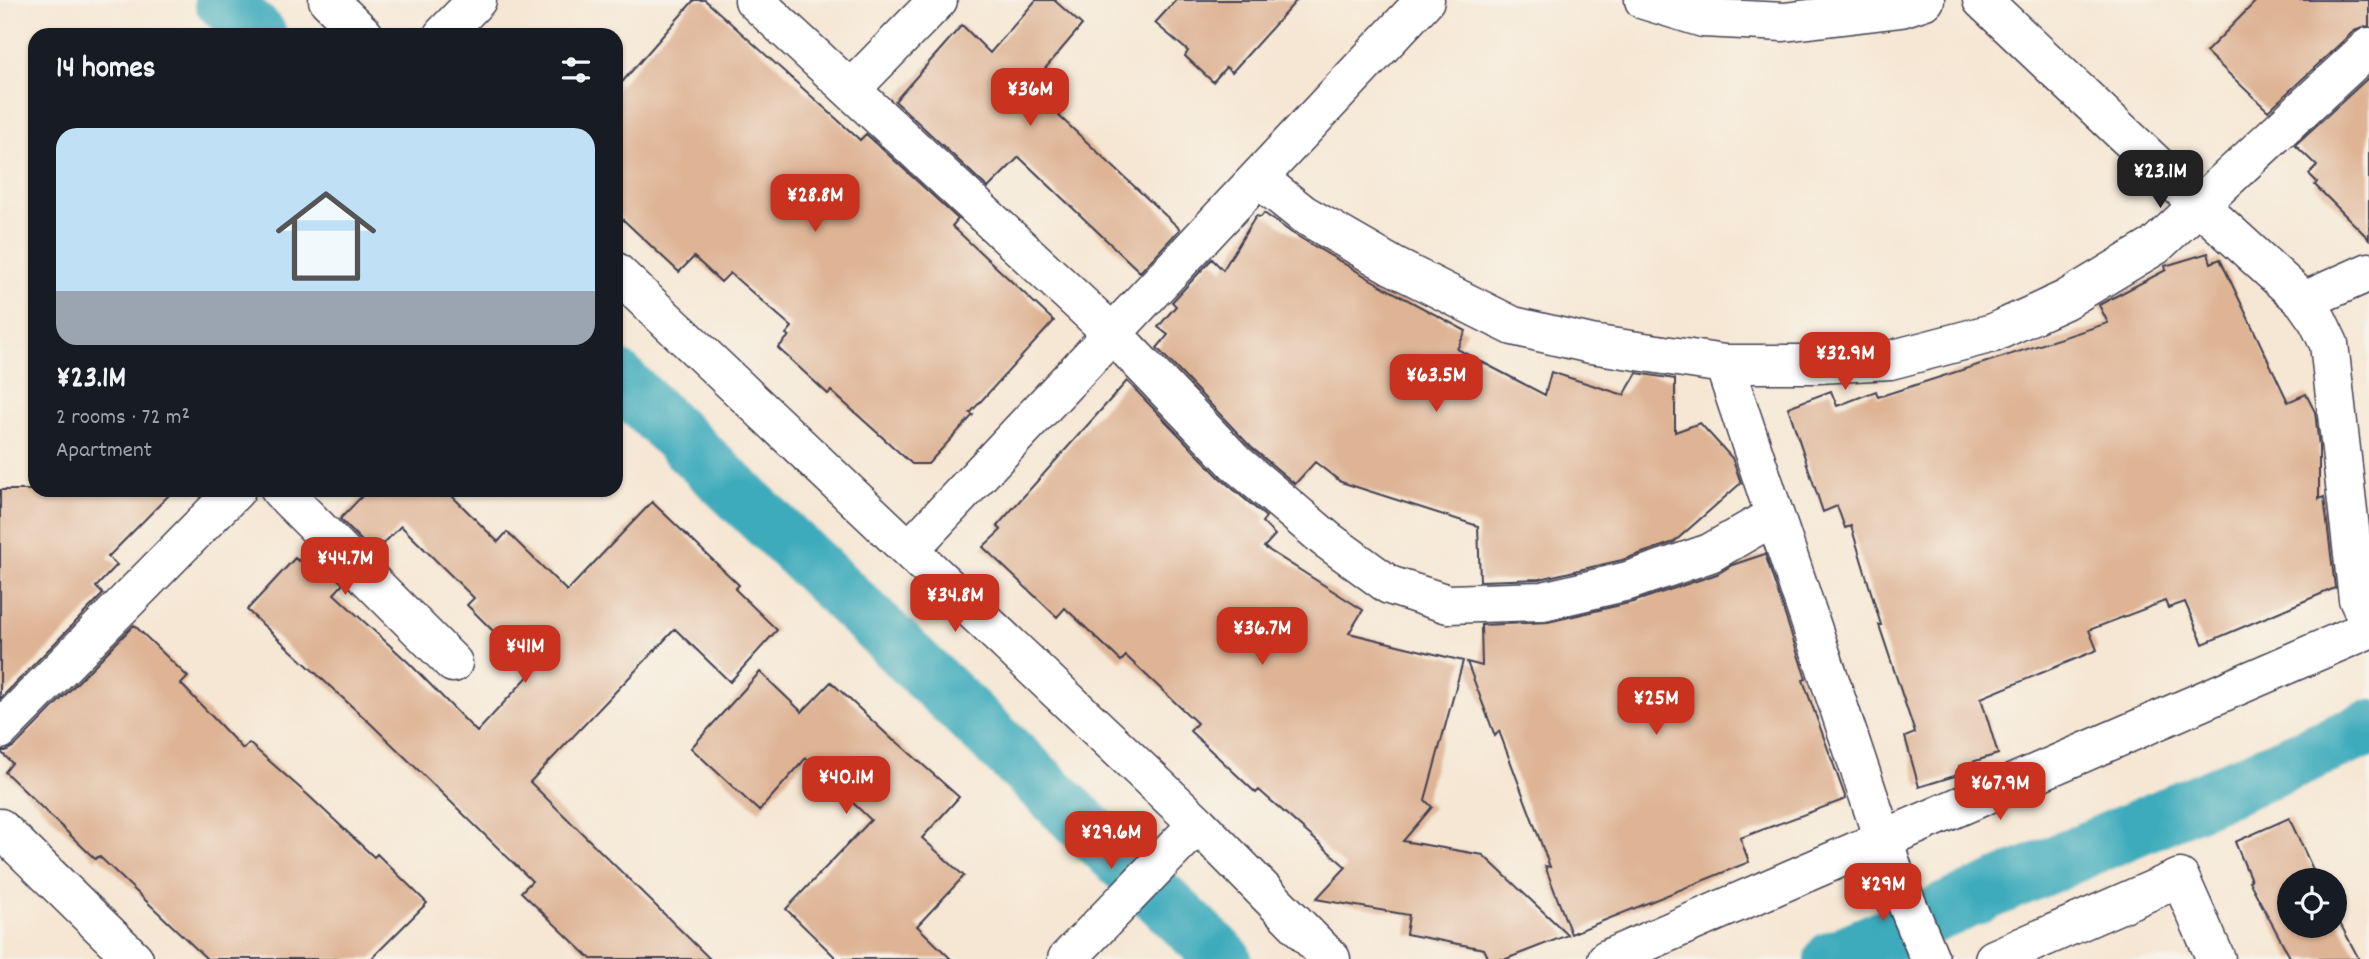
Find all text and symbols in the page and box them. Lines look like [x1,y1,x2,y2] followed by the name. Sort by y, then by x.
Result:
[56,49,155,92] text: 14 homes
[557,51,595,89] icon: filters
[989,68,1071,128] pin: ¥36M
[1007,74,1053,107] text: ¥36M
[2103,150,2217,210] pin: ¥23.1M
[2133,156,2187,189] text: ¥23.1M
[263,173,389,299] icon: home
[758,174,872,234] pin: ¥28.8M
[787,180,843,213] text: ¥28.8M
[1788,332,1902,392] pin: ¥32.9M
[1815,338,1875,371] text: ¥32.9M
[1379,354,1493,414] pin: ¥63.5M
[56,359,126,402] text: ¥23.1M
[1406,360,1466,393] text: ¥63.5M
[56,402,190,435] text: 2 rooms · 72 m²
[56,435,152,468] text: Apartment
[288,538,402,597] pin: ¥44.7M
[317,543,373,576] text: ¥44.7M
[898,574,1012,634] pin: ¥34.8M
[926,580,984,613] text: ¥34.8M
[1205,608,1319,667] pin: ¥36.7M
[1233,613,1291,646] text: ¥36.7M
[484,626,566,685] pin: ¥41M
[505,631,545,664] text: ¥41M
[1615,678,1697,737] pin: ¥25M
[1633,683,1679,716] text: ¥25M
[789,756,903,816] pin: ¥40.1M
[818,762,874,795] text: ¥40.1M
[1943,762,2057,822] pin: ¥67.9M
[1970,768,2030,801] text: ¥67.9M
[1054,812,1168,871] pin: ¥29.6M
[1081,817,1141,850] text: ¥29.6M
[1842,864,1924,923] pin: ¥29M
[2277,868,2347,938] map controls
[2277,868,2347,938] button: locate
[1860,869,1906,902] text: ¥29M

